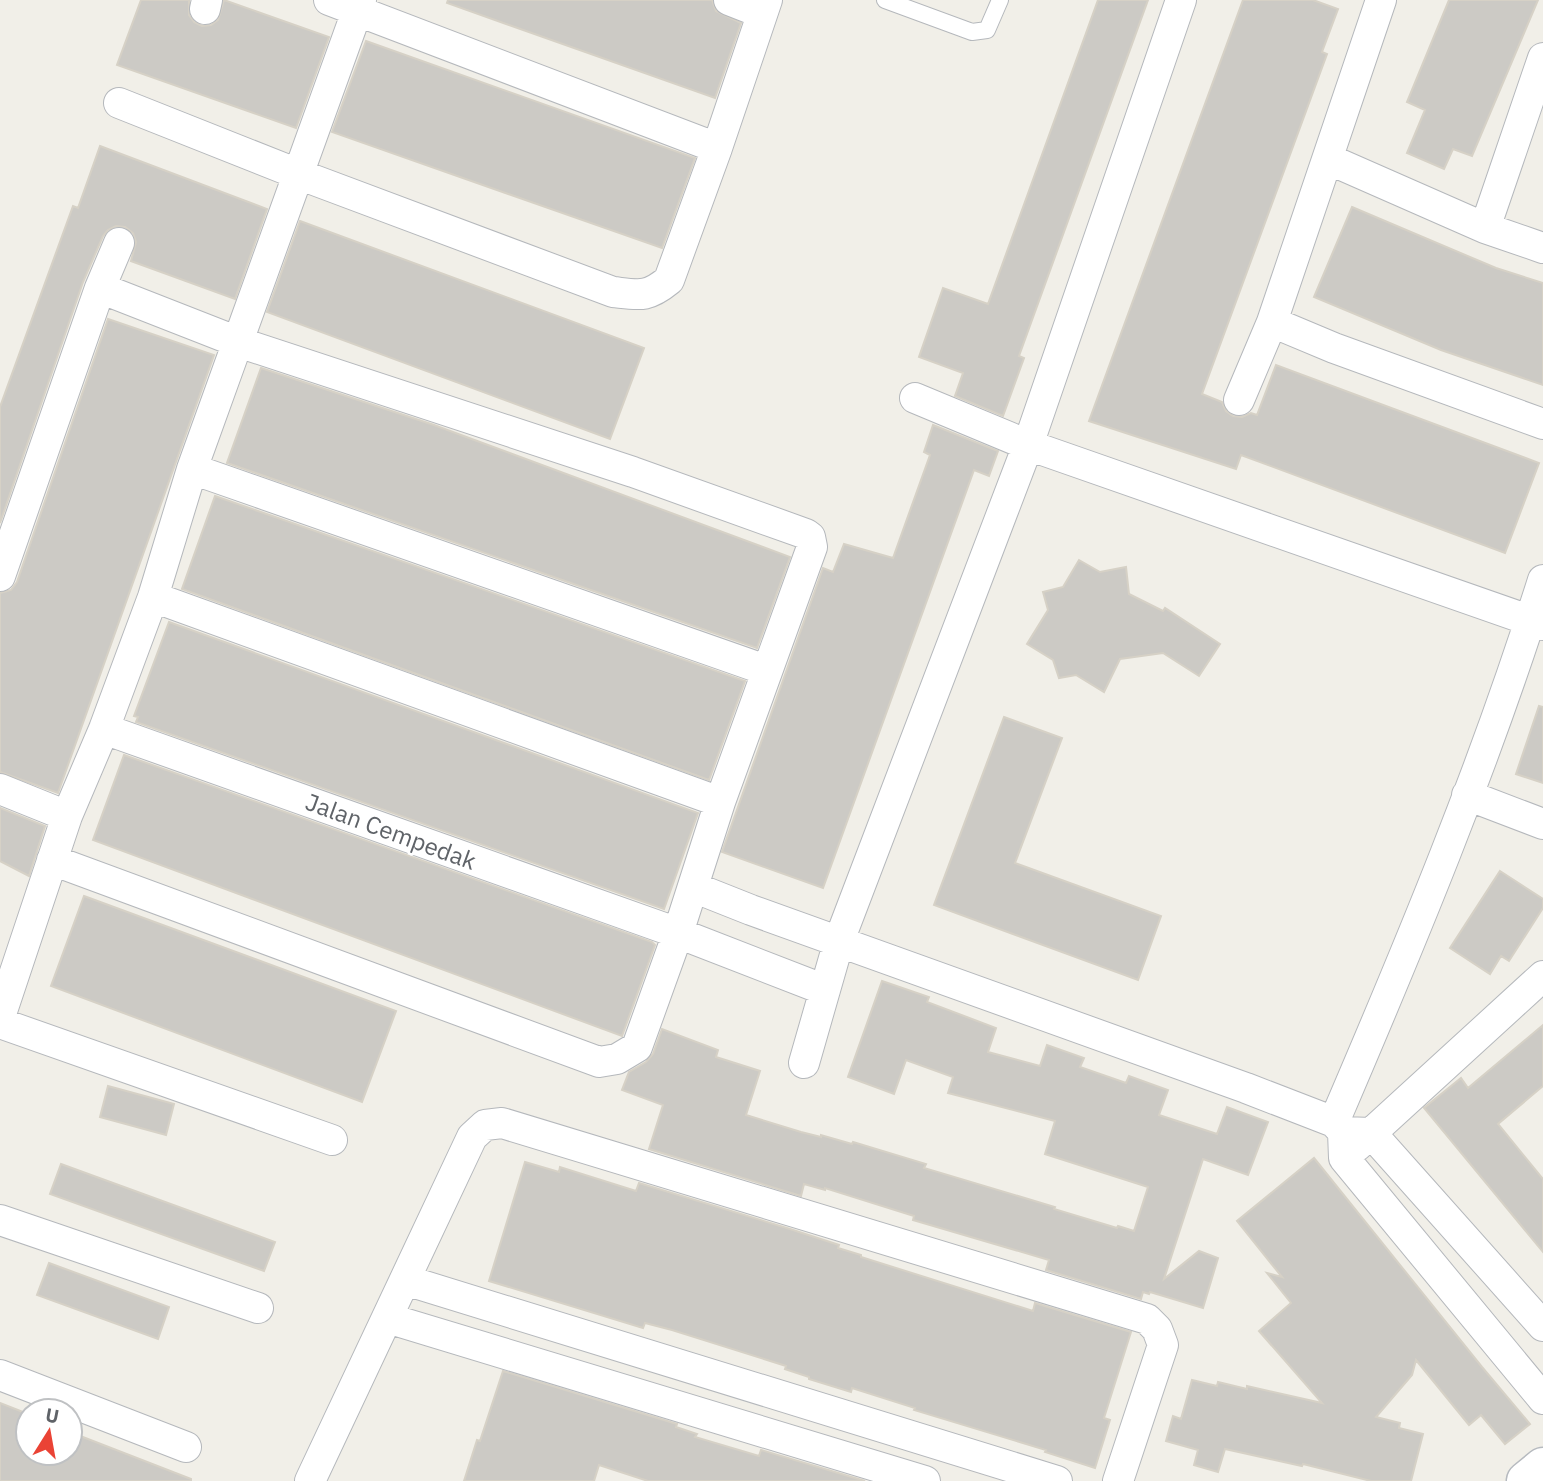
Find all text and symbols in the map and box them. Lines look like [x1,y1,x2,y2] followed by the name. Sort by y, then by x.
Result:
[301,785,481,877] street label: Jalan Cempedak
[14,1397,84,1467] north arrow
[43,1402,61,1428] text: U

